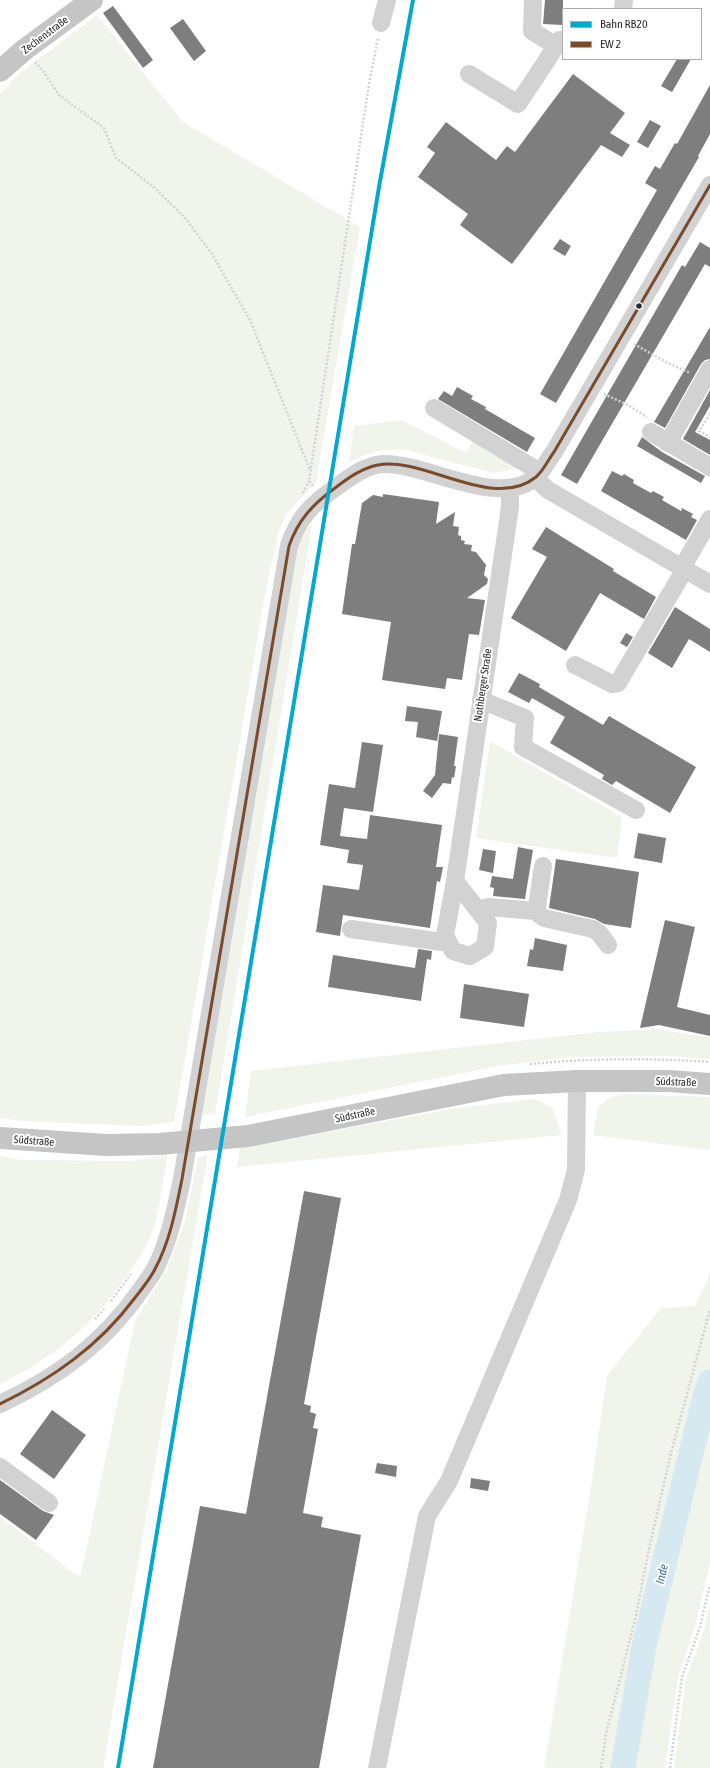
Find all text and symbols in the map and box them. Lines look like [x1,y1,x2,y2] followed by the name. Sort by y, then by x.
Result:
[562,8,702,60] legend
[19,13,71,57] street label: Zechenstraße
[600,17,648,31] text: Bahn RB20
[600,37,621,51] text: EW 2
[634,301,644,311] unlabelled marker
[471,648,495,722] street label: Nothberger Straße
[656,1075,696,1089] street label: Südstraße
[334,1104,376,1126] street label: Südstraße
[13,1133,55,1149] street label: Südstraße
[653,1563,671,1585] water label: Inde

